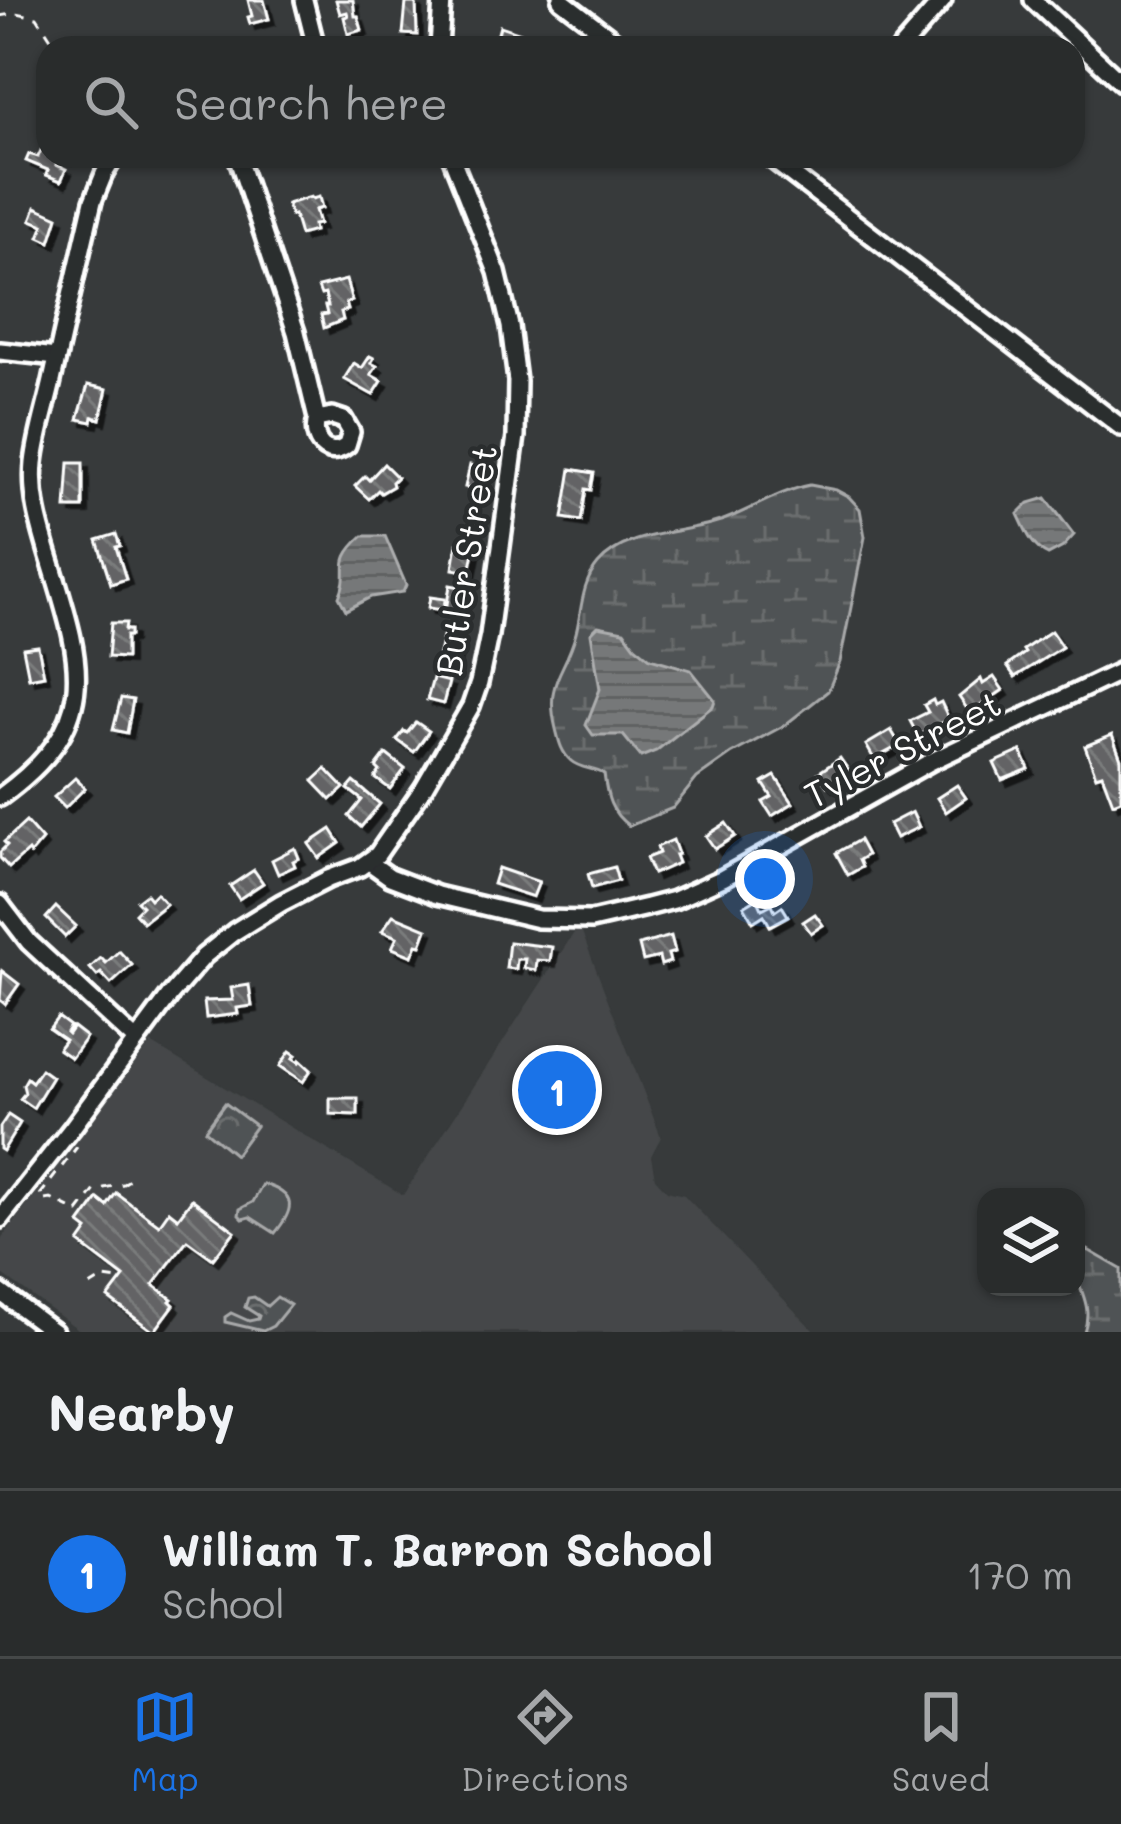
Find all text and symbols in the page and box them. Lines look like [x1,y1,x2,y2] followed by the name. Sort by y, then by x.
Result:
[36,36,1085,168] search box
[78,69,144,135] icon: search
[174,73,448,131] text: Search here
[424,441,506,679] street label: Butler Street
[796,678,1009,818] street label: Tyler Street
[735,849,795,909] your location
[518,1045,596,1135] pin: 1
[977,1188,1085,1296] map controls
[977,1188,1085,1296] button: layers
[48,1377,235,1444] text: Nearby
[162,1519,713,1577] text: William T. Barron School
[78,1548,96,1599] text: 1
[966,1548,1073,1599] text: 170 m
[162,1577,285,1628] text: School
[131,1684,199,1799] tab: Map
[461,1684,629,1799] tab: Directions
[892,1684,990,1799] tab: Saved

